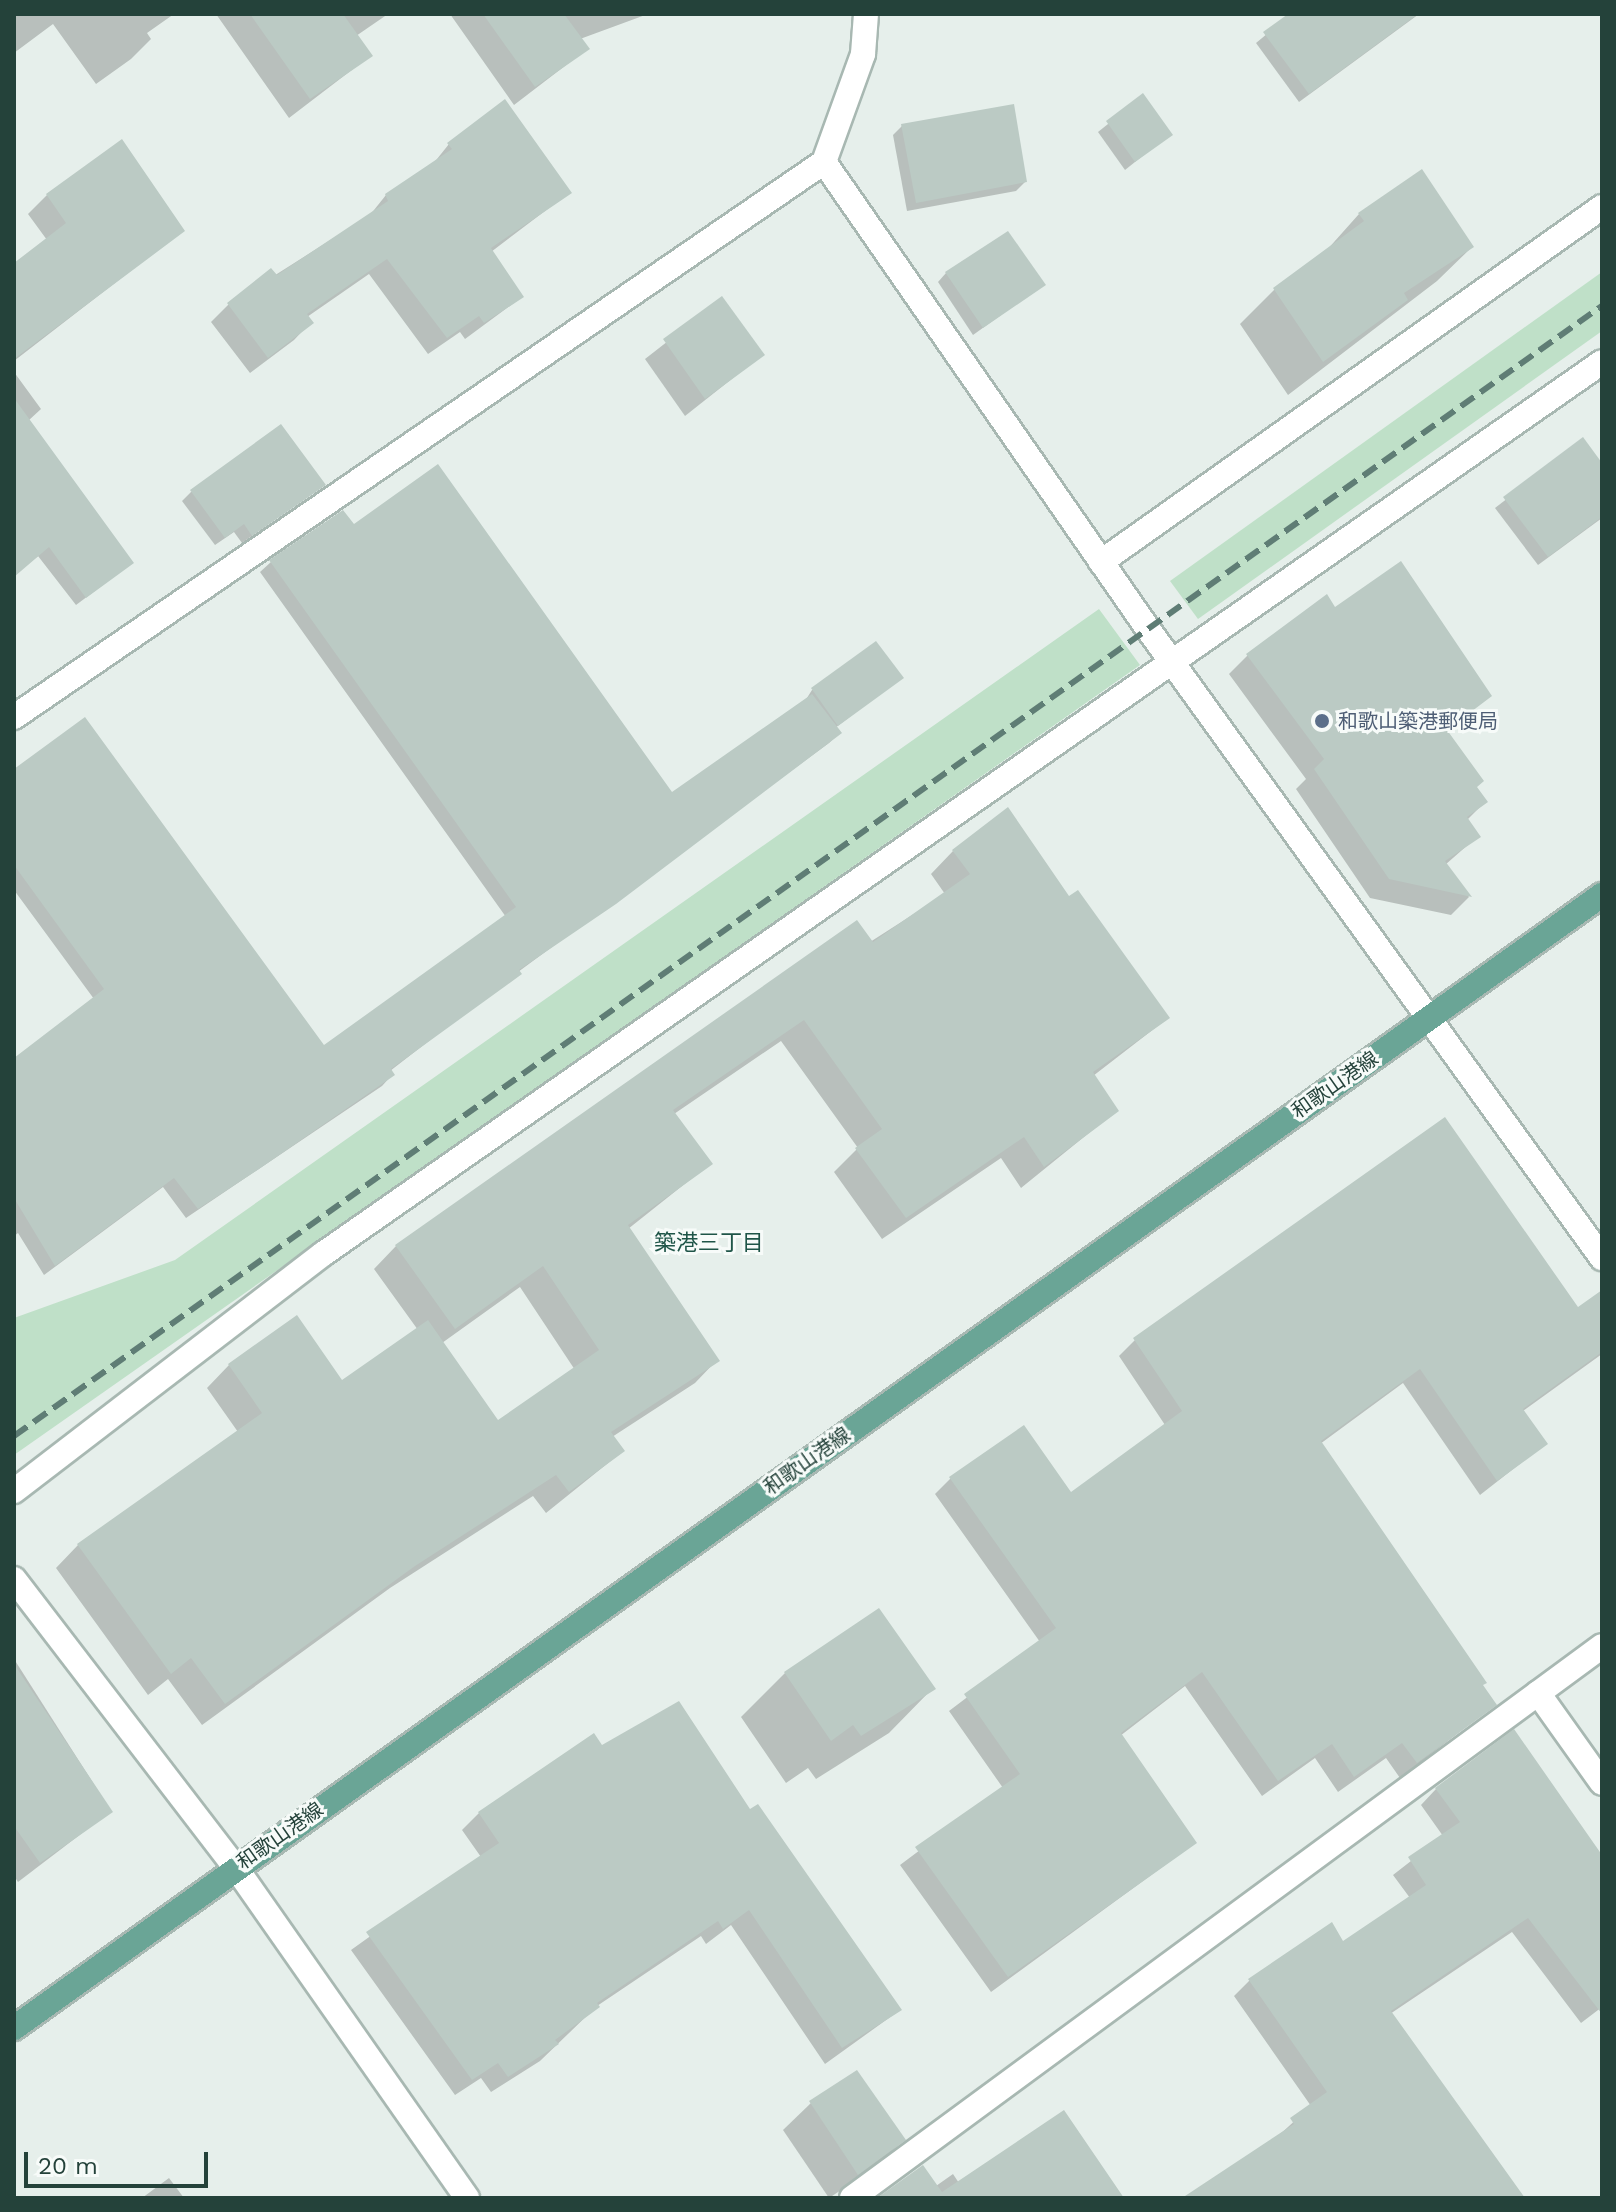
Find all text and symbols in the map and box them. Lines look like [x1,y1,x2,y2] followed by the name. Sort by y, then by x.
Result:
[1338,709,1498,733] place label: 和歌山築港郵便局
[1313,712,1331,730] marker: 和歌山築港郵便局
[1287,1046,1383,1124] street label: 和歌山港線
[654,1230,764,1256] district label: 築港三丁目
[759,1422,855,1500] street label: 和歌山港線
[232,1797,328,1875] street label: 和歌山港線
[28,2136,212,2186] scale bar
[38,2152,98,2180] text: 20 m

